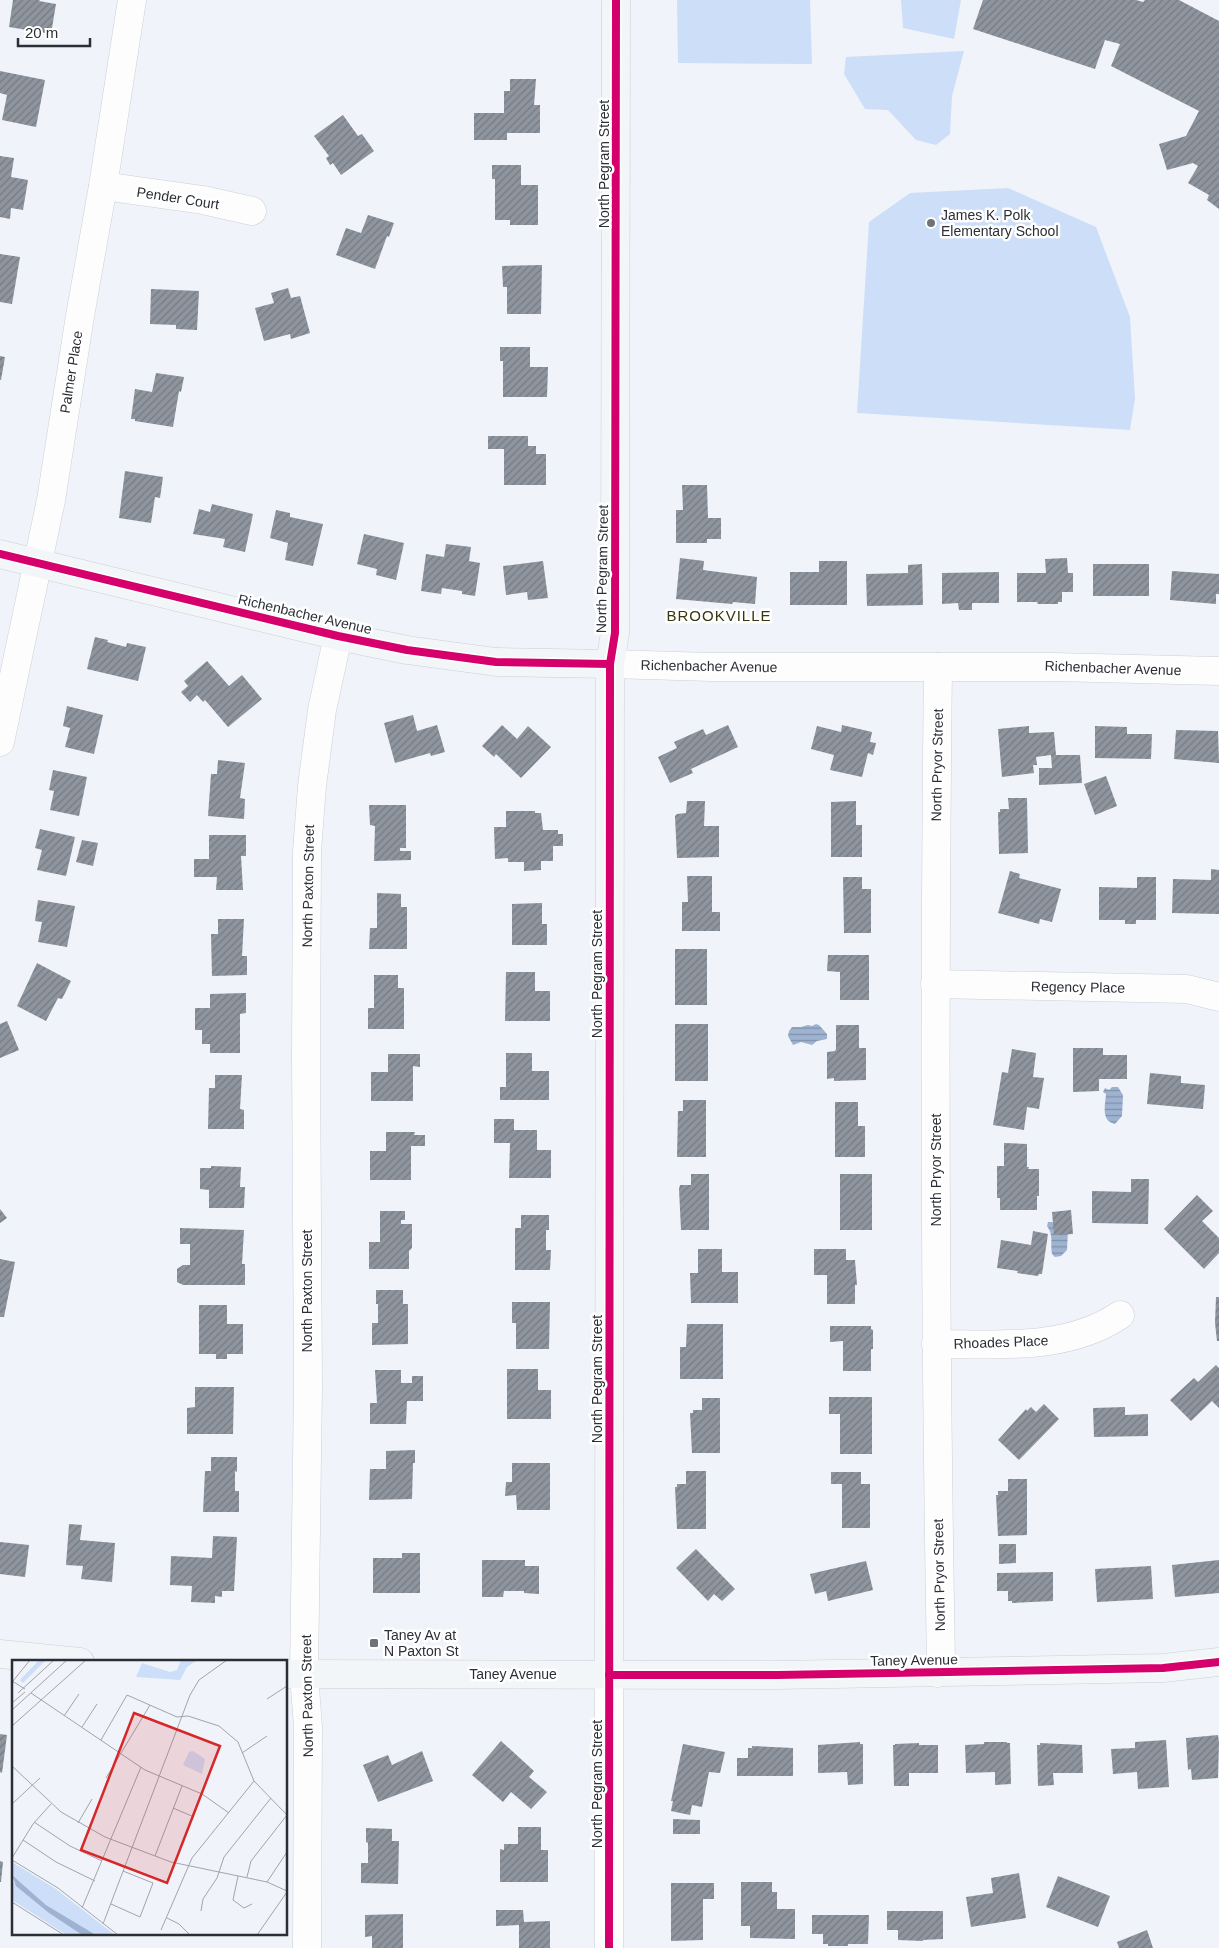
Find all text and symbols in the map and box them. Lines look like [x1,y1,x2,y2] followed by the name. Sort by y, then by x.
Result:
[18,15,90,47] scale bar
[25,24,58,41] text: 20 m
[596,100,612,228] street label: North Pegram Street
[136,184,220,212] street label: Pender Court
[941,207,1059,239] place label: James K. Polk Elementary School
[925,217,937,229] marker: James K. Polk Elementary School
[57,329,85,414] street label: Palmer Place
[593,505,611,633] street label: North Pegram Street
[237,591,374,637] street label: Richenbacher Avenue
[666,607,772,624] district label: BROOKVILLE
[641,657,778,675] street label: Richenbacher Avenue
[1044,658,1182,678] street label: Richenbacher Avenue
[928,708,946,822] street label: North Pryor Street
[299,824,317,948] street label: North Paxton Street
[589,910,605,1038] street label: North Pegram Street
[1031,978,1125,996] street label: Regency Place
[928,1113,944,1226] street label: North Pryor Street
[299,1229,315,1352] street label: North Paxton Street
[589,1315,605,1443] street label: North Pegram Street
[953,1332,1049,1352] street label: Rhoades Place
[930,1518,948,1632] street label: North Pryor Street
[384,1627,459,1659] place label: Taney Av at N Paxton St
[298,1634,316,1758] street label: North Paxton Street
[368,1637,380,1649] marker: Taney Av at N Paxton St
[870,1651,958,1669] street label: Taney Avenue
[12,1660,288,1936] inset map
[469,1666,557,1682] street label: Taney Avenue
[589,1720,605,1848] street label: North Pegram Street

